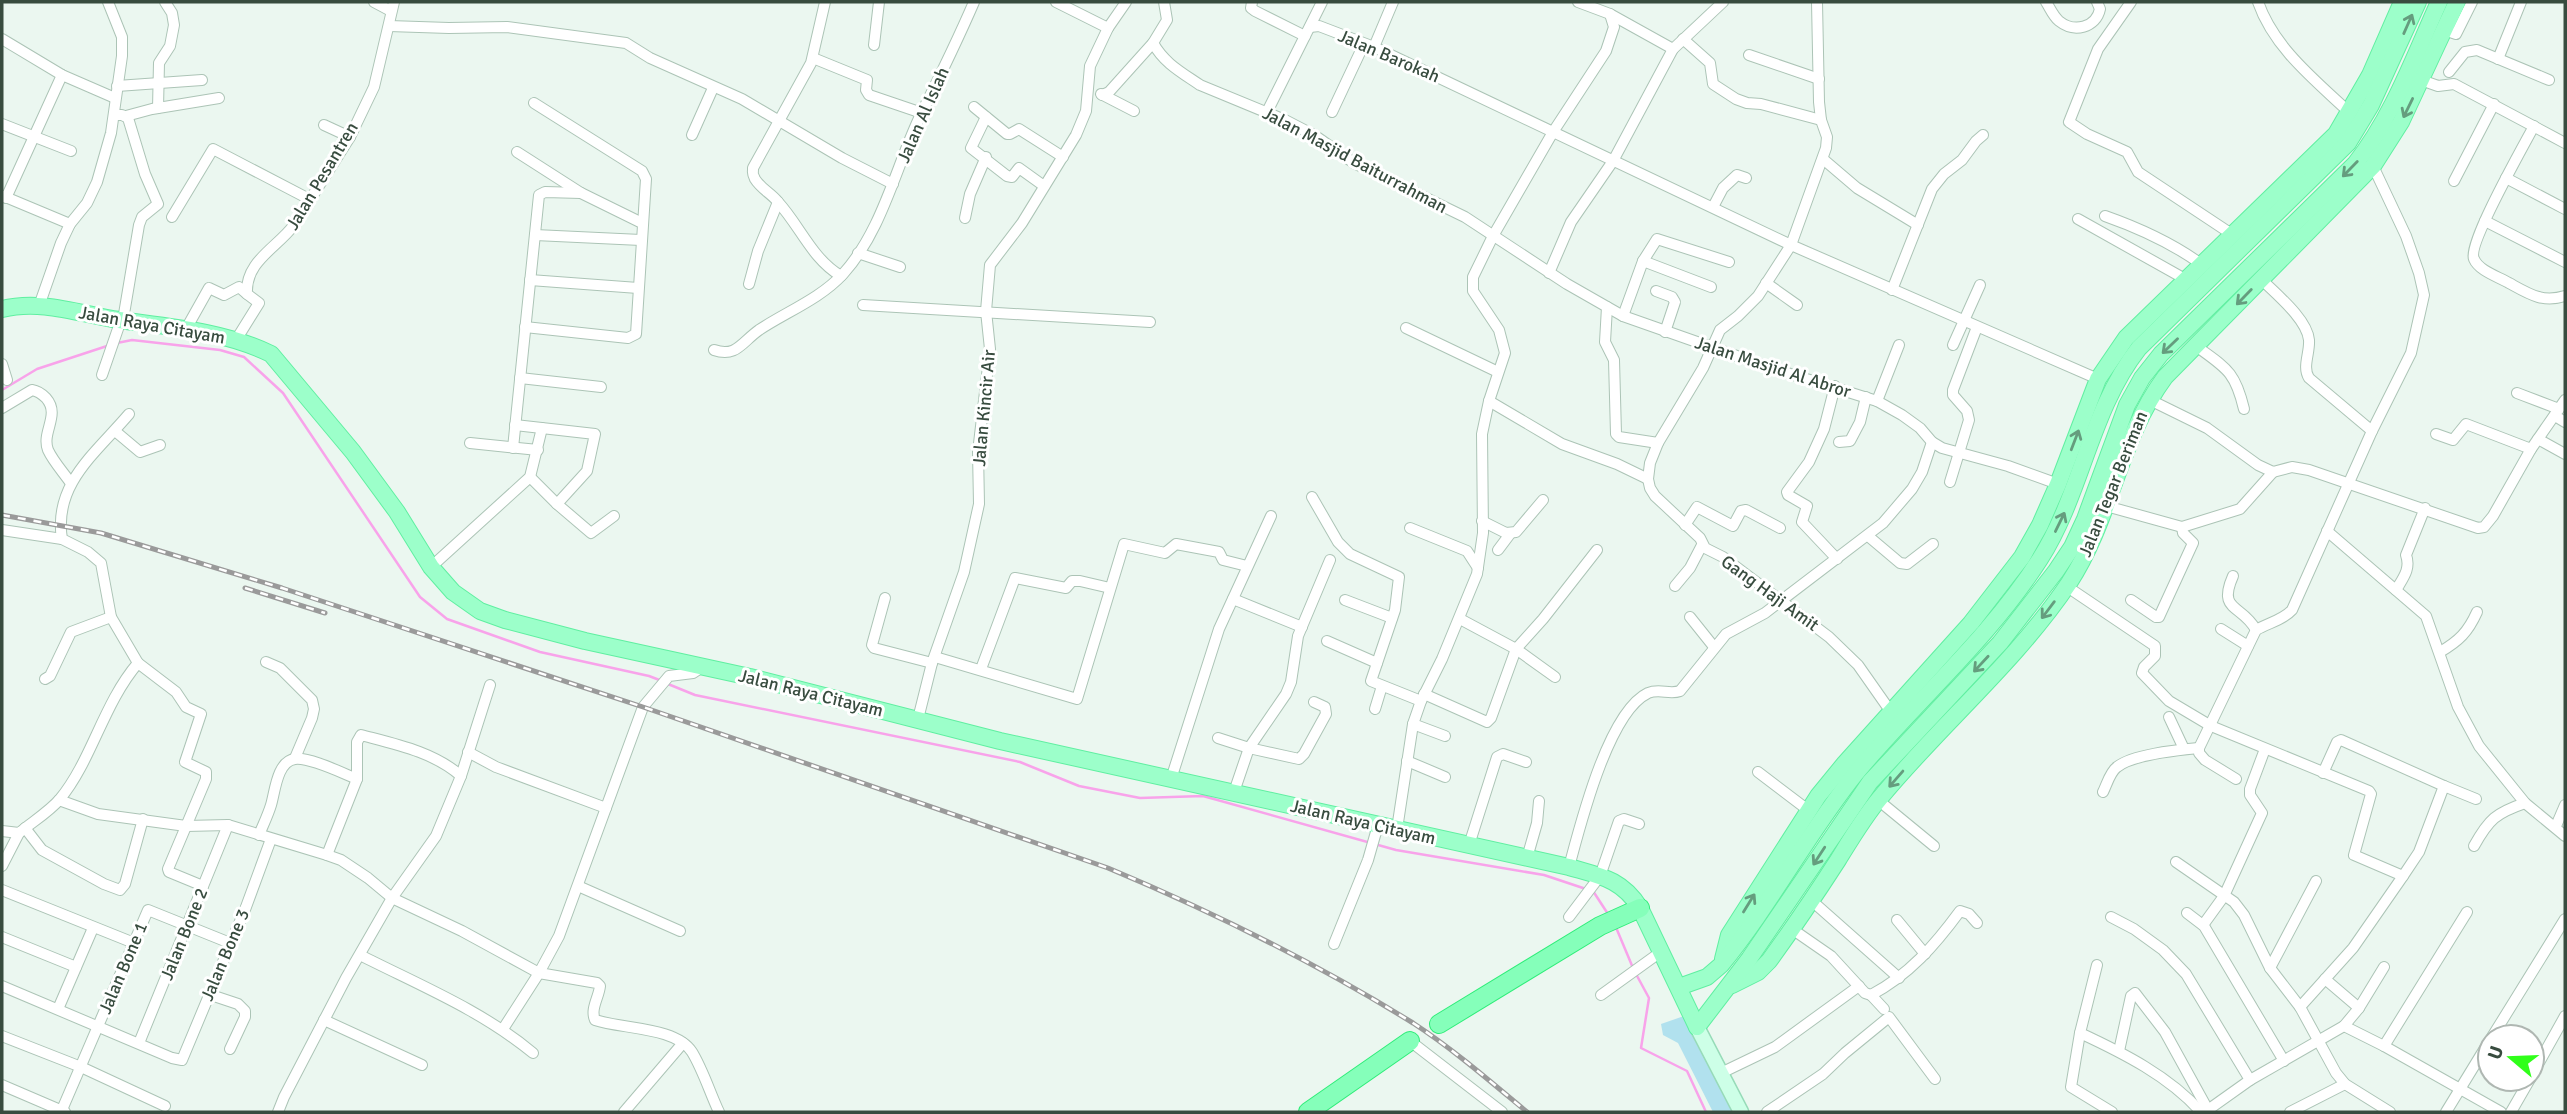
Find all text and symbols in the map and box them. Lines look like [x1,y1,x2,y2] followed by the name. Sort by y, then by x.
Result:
[2402,13,2415,35] one-way arrow
[1335,25,1443,87] street label: Jalan Barokah
[892,64,954,166] street label: Jalan Al Islah
[2401,97,2414,118] one-way arrow
[1259,102,1451,218] street label: Jalan Masjid Baiturrahman
[281,118,363,234] street label: Jalan Pesantren
[2341,160,2358,177] one-way arrow
[2235,289,2252,306] one-way arrow
[77,301,227,349] street label: Jalan Raya Citayam
[1692,331,1854,403] street label: Jalan Masjid Al Abror
[2162,337,2179,354] one-way arrow
[968,348,1000,467] street label: Jalan Kincir Air
[2074,408,2152,560] street label: Jalan Tegar Beriman
[2070,430,2082,452] one-way arrow
[2053,512,2067,533] one-way arrow
[1717,550,1823,636] street label: Gang Haji Amit
[2041,600,2056,619] one-way arrow
[1972,655,1989,672] one-way arrow
[736,664,886,722] street label: Jalan Raya Citayam
[1888,770,1904,788] one-way arrow
[1288,795,1438,849] street label: Jalan Raya Citayam
[1812,846,1826,865] one-way arrow
[156,885,212,983] street label: Jalan Bone 2
[1743,894,1757,914] one-way arrow
[196,906,254,1004] street label: Jalan Bone 3
[94,919,152,1017] street label: Jalan Bone 1
[2476,1023,2546,1093] north arrow
[2482,1043,2509,1063] text: U

